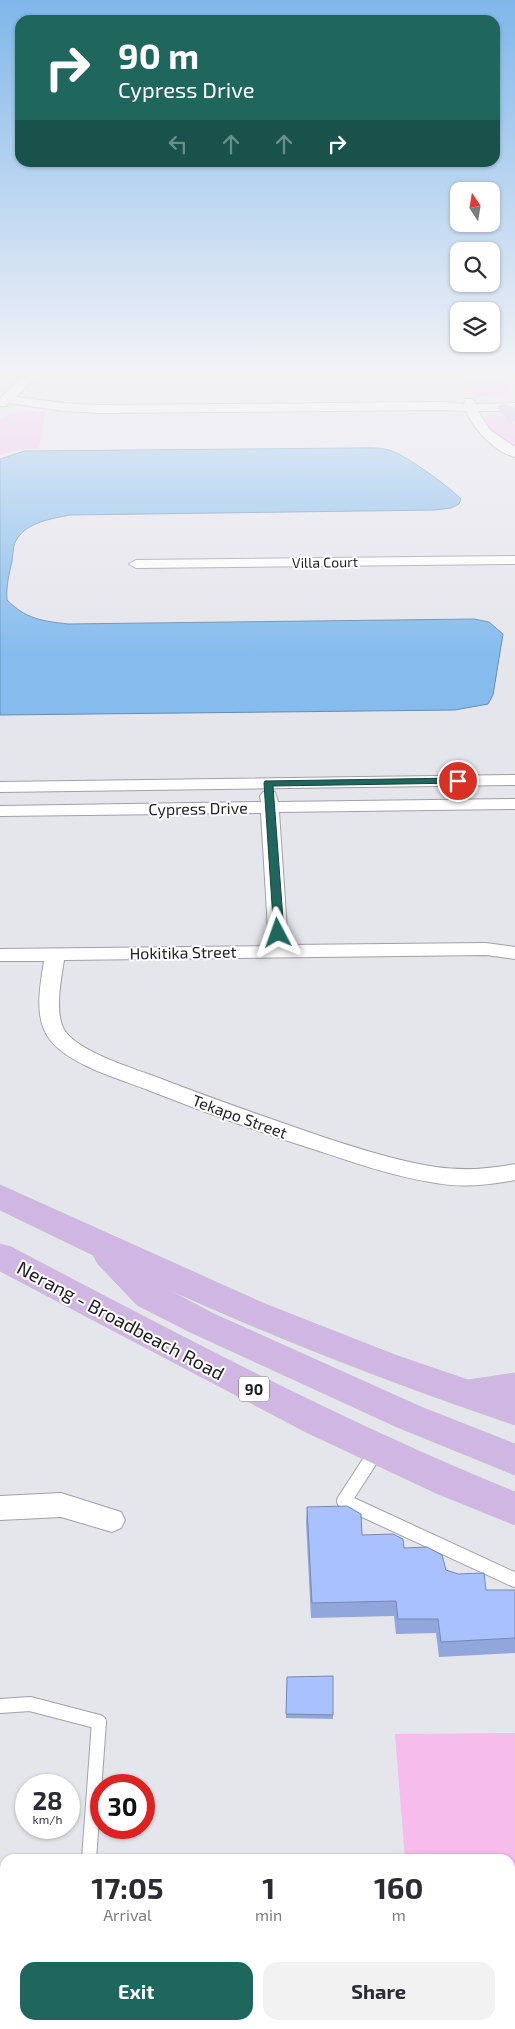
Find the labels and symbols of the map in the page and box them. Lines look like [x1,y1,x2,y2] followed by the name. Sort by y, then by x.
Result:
[450,182,500,232] north arrow
[292,553,358,571] street label: Villa Court
[437,760,479,802] pin
[148,798,248,818] street label: Cypress Drive
[251,906,303,958] position arrow
[129,942,237,962] street label: Hokitika Street
[190,1090,290,1142] street label: Tekapo Street
[13,1256,229,1384] street label: Nerang - Broadbeach Road
[239,1376,269,1402] road number: 90
[90,1774,155,1839] speed limit sign: 30

